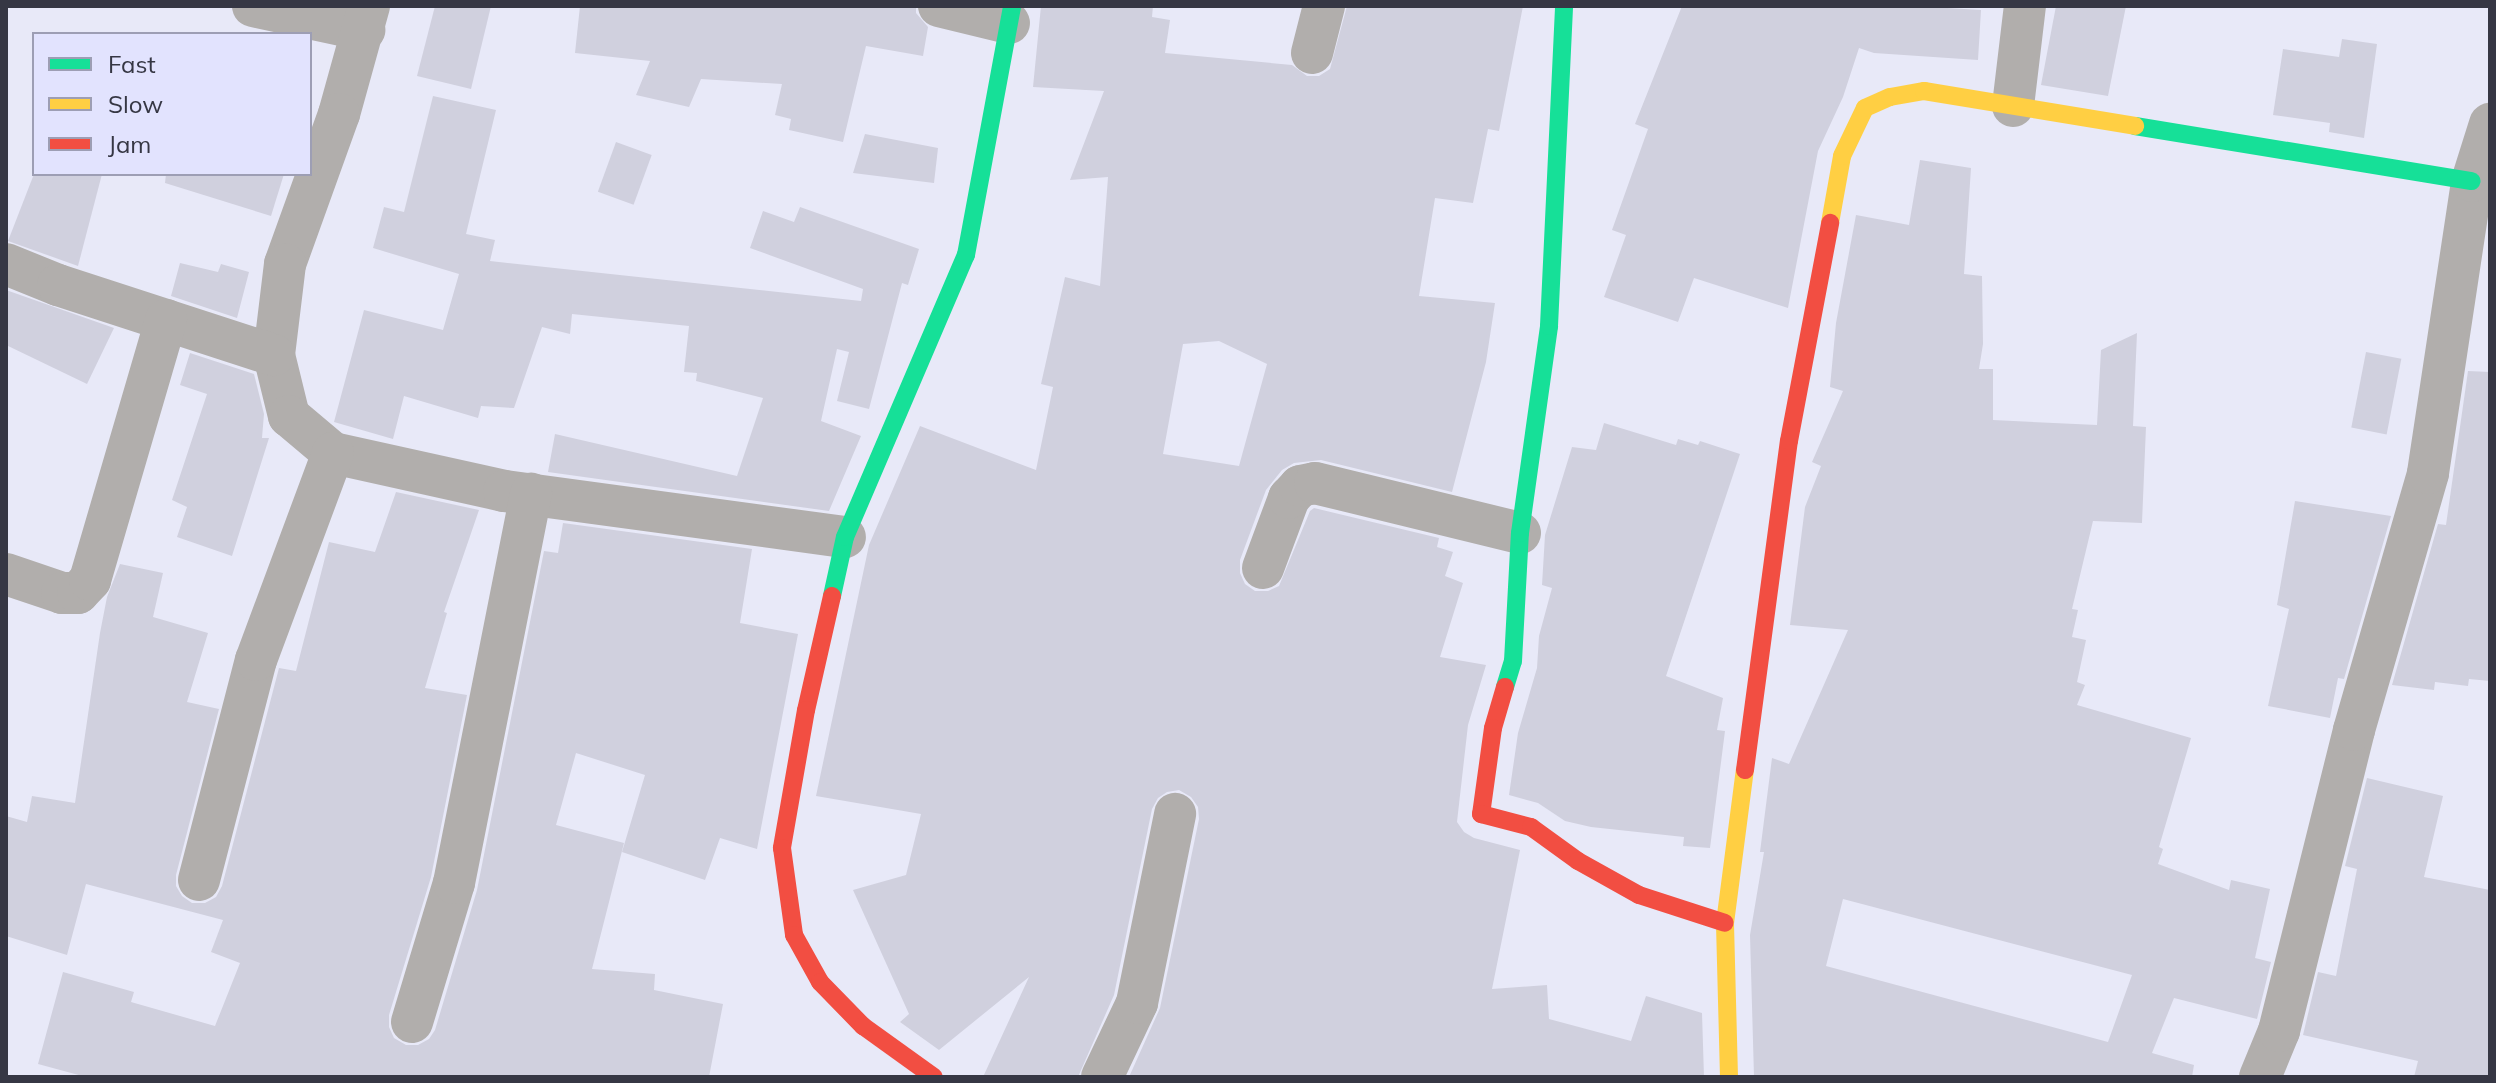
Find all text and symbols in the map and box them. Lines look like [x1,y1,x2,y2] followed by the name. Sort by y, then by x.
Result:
[32,32,312,176] legend
[108,49,156,79] text: Fast
[108,89,163,119] text: Slow
[108,129,151,159] text: Jam

